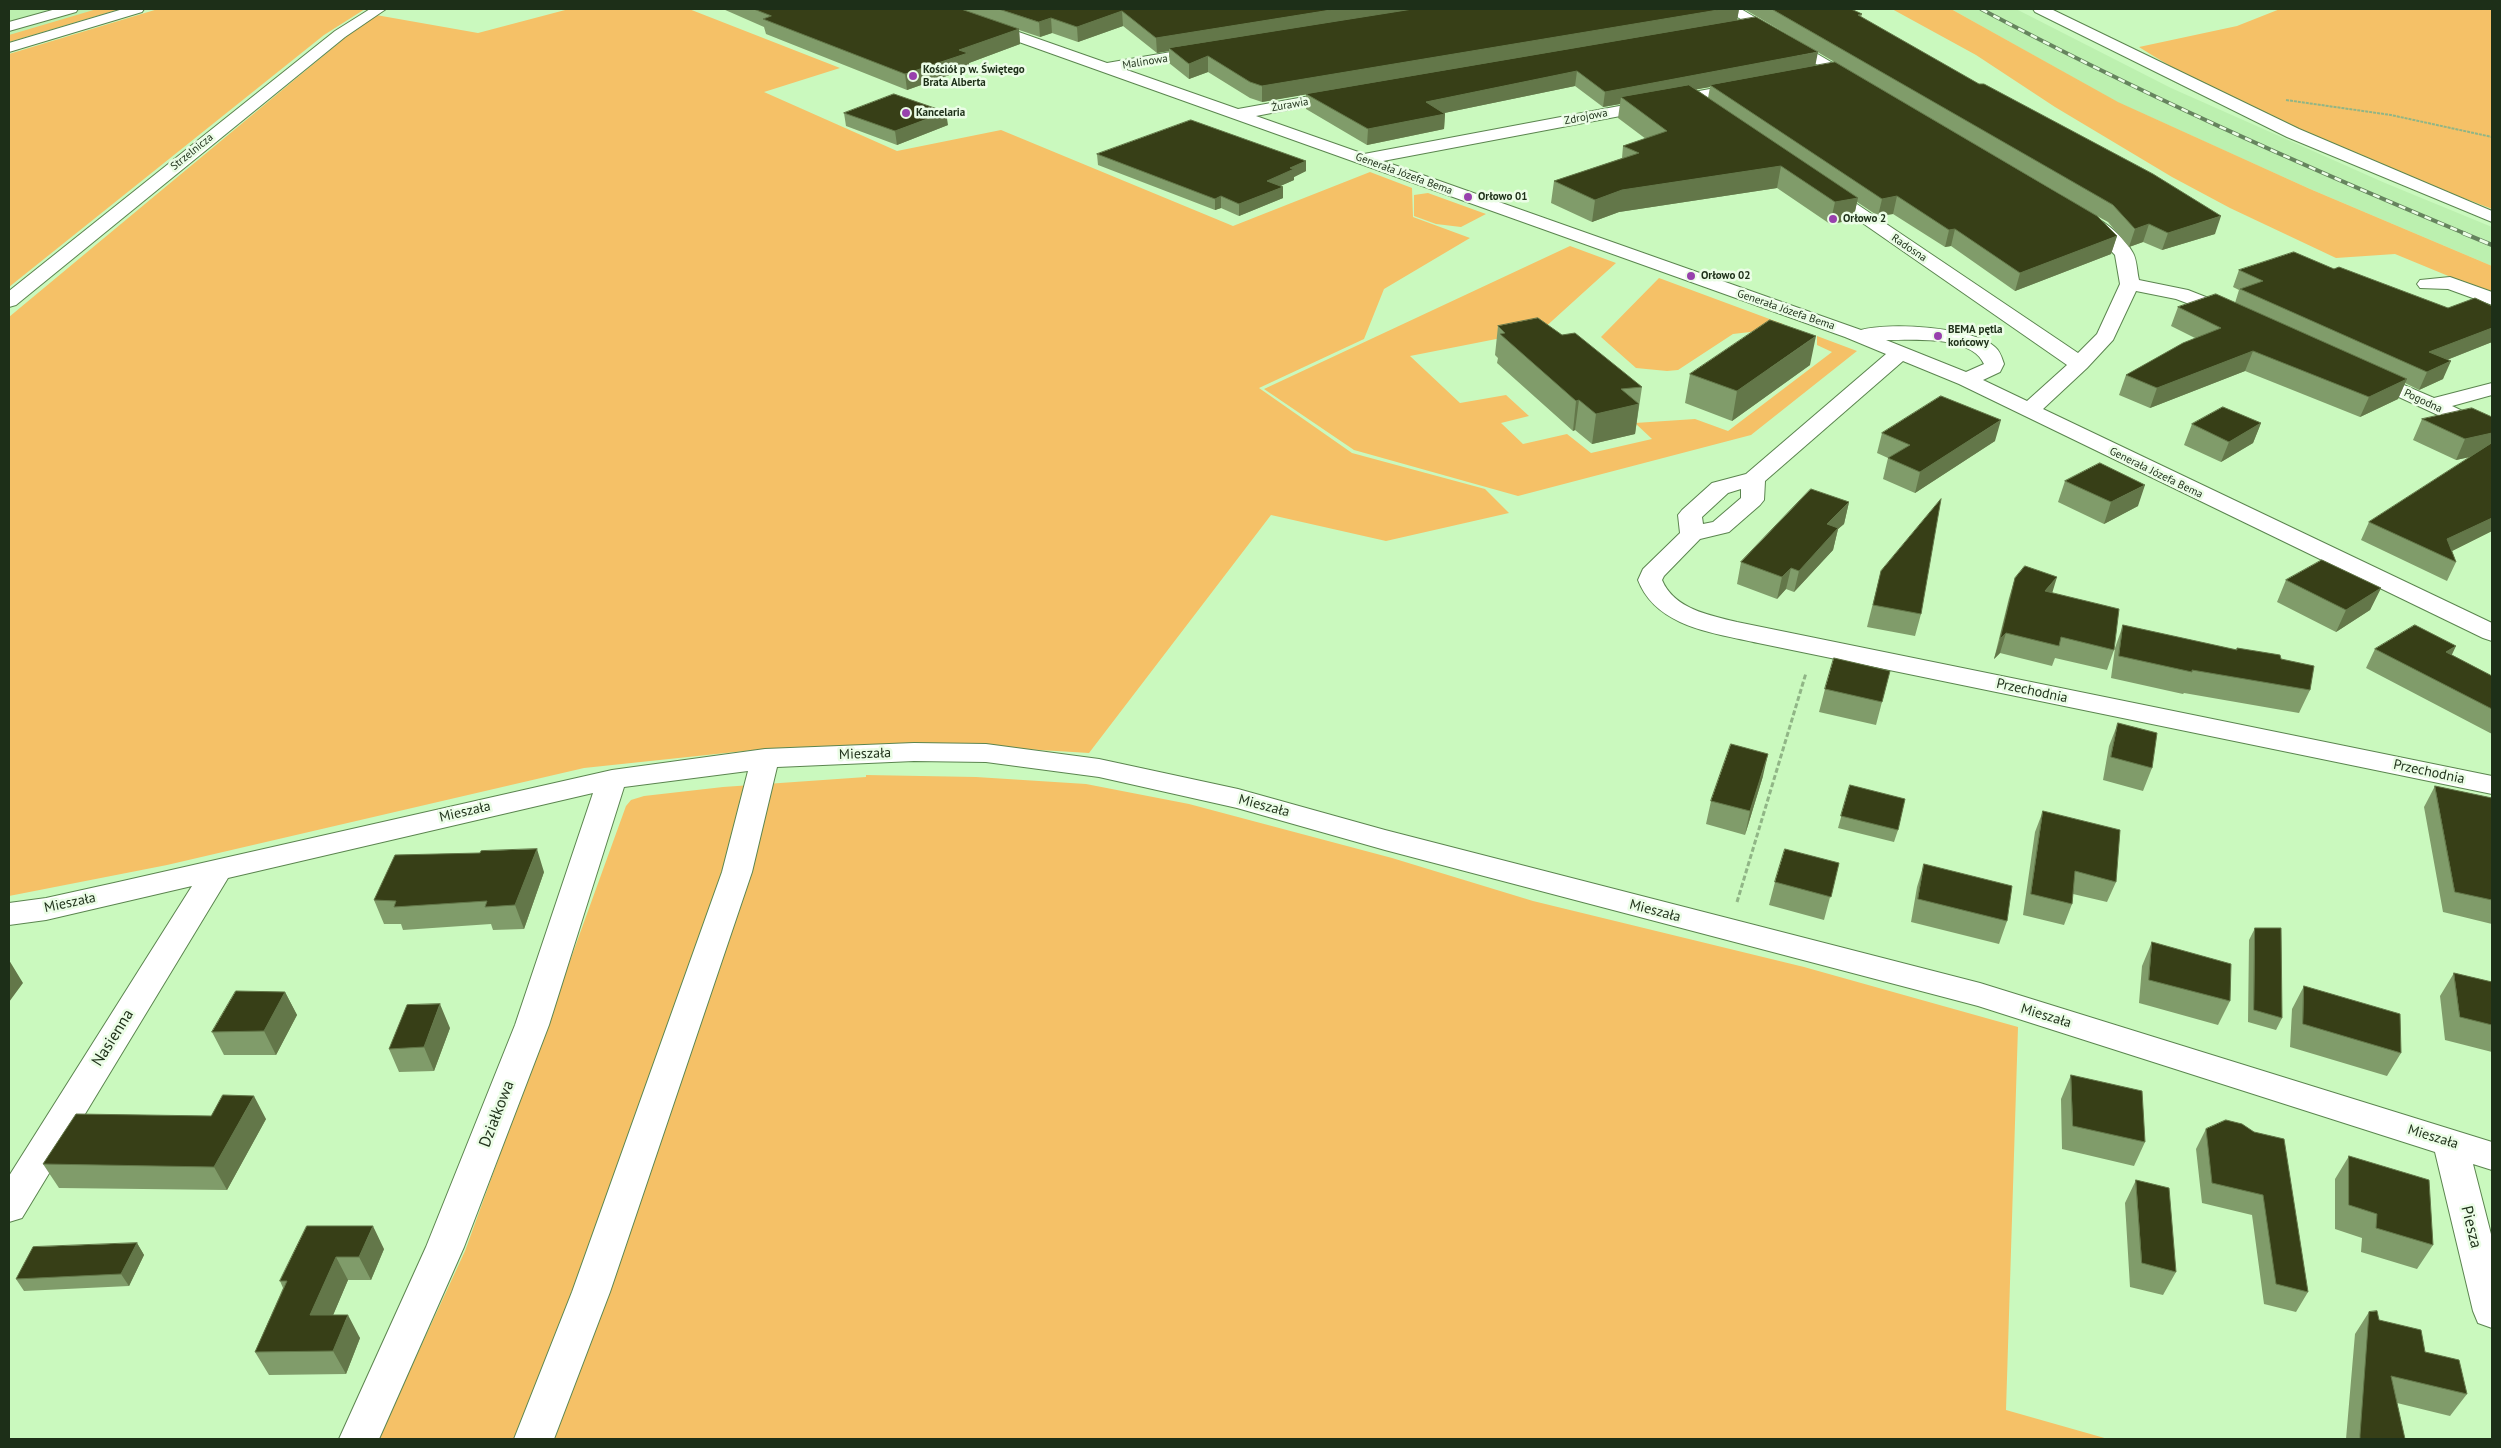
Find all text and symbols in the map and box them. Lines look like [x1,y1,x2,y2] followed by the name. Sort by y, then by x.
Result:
[1121,52,1169,72] street label: Malinowa
[923,63,1025,89] place label: Kościół p w. Świętego Brata Alberta
[907,70,919,82] marker: Kościół p w. Świętego Brata Alberta
[1270,95,1310,115] street label: Żurawia
[916,106,965,120] place label: Kancelaria
[1563,106,1609,128] street label: Zdrojowa
[900,107,912,119] marker: Kancelaria
[168,131,216,173] street label: Strzelnicza
[1354,150,1454,198] street label: Generała Józefa Bema
[1478,190,1528,204] place label: Orłowo 01
[1462,191,1474,203] marker: Orłowo 01
[1843,212,1886,226] place label: Orłowo 2
[1827,213,1839,225] marker: Orłowo 2
[1889,231,1929,265] street label: Radosna
[1701,269,1751,283] place label: Orłowo 02
[1685,270,1697,282] marker: Orłowo 02
[1735,287,1837,333] street label: Generała Józefa Bema
[1948,323,2003,349] place label: BEMA pętla końcowy
[1932,330,1944,342] marker: BEMA pętla końcowy
[2402,386,2444,416] street label: Pogodna
[2107,445,2205,501] street label: Generała Józefa Bema
[1995,675,2069,707] street label: Przechodnia
[839,745,891,763] street label: Mieszała
[2392,756,2466,788] street label: Przechodnia
[1237,791,1291,821] street label: Mieszała
[438,798,492,826] street label: Mieszała
[43,889,97,917] street label: Mieszała
[1628,896,1682,926] street label: Mieszała
[2019,1000,2073,1032] street label: Mieszała
[88,1006,138,1070] street label: Nasienna
[476,1078,518,1150] street label: Działkowa
[2406,1121,2460,1153] street label: Mieszała
[2456,1204,2486,1250] street label: Piesza

